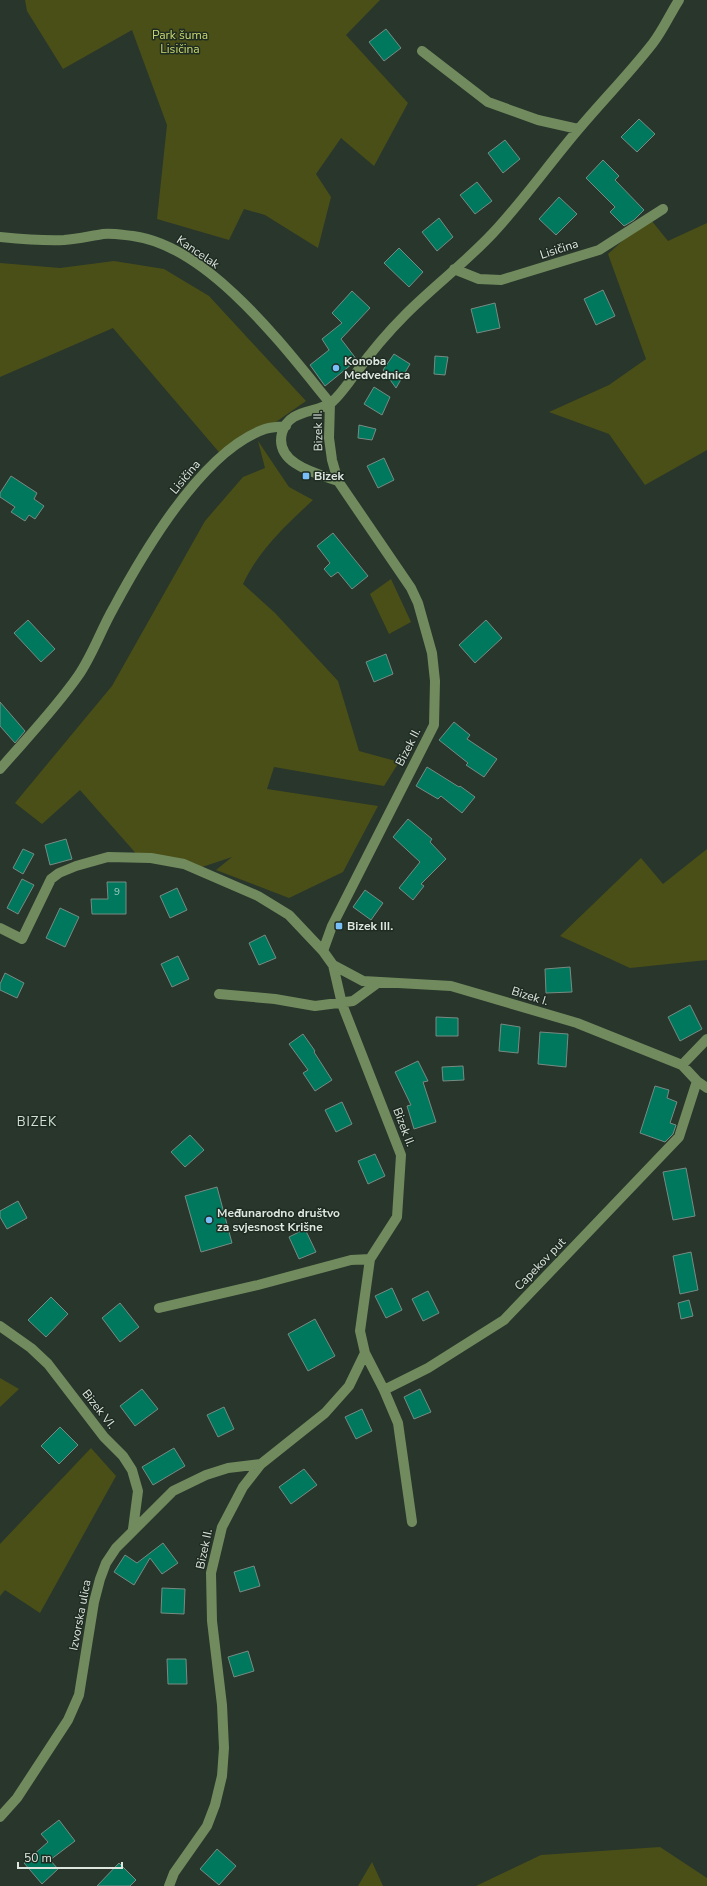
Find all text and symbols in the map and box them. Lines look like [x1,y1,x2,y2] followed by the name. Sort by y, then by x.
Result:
[152,27,208,57] park label: Park šuma Lisičina
[173,232,223,273] street label: Kancelak
[538,235,580,263] street label: Lisičina
[344,353,410,383] place label: Konoba Medvednica
[331,363,341,373] marker: Konoba Medvednica
[310,411,326,451] street label: Bizek II.
[166,457,204,497] street label: Lisičina
[314,468,344,484] place label: Bizek
[301,471,311,481] marker: Bizek
[392,725,424,769] street label: Bizek II.
[114,885,120,899] house number: 9
[347,918,393,934] place label: Bizek III.
[334,921,344,931] marker: Bizek III.
[510,983,550,1009] street label: Bizek I.
[389,1105,419,1149] street label: Bizek II.
[17,1113,57,1131] district label: BIZEK
[217,1205,340,1235] place label: Međunarodno društvo za svjesnost Krišne
[204,1215,214,1225] marker: Međunarodno društvo za svjesnost Krišne
[511,1234,570,1294] street label: Capekov put
[79,1386,119,1432] street label: Bizek VI.
[192,1527,216,1571] street label: Bizek II.
[65,1578,95,1652] street label: Izvorska ulica
[18,1844,122,1870] scale bar
[24,1850,52,1866] text: 50 m

